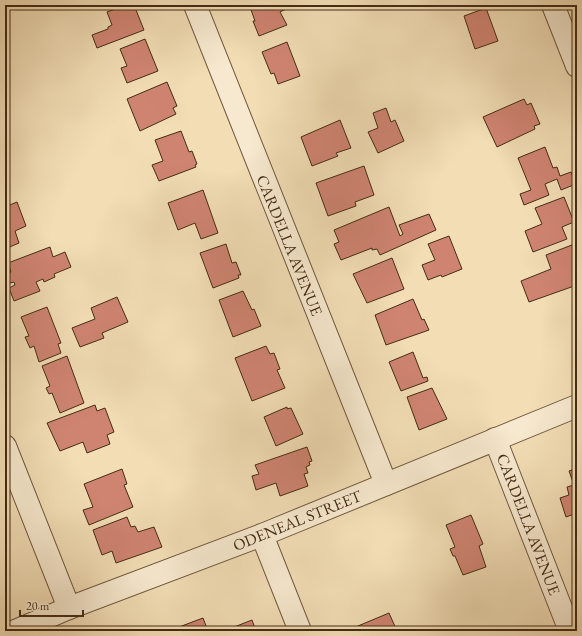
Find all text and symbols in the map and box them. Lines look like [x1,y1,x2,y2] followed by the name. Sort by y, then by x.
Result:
[252,172,327,319] street label: CARDELLA AVENUE
[492,450,565,598] street label: CARDELLA AVENUE
[230,485,365,556] street label: ODENEAL STREET
[20,592,83,618] scale bar
[26,598,50,614] text: 20 m

